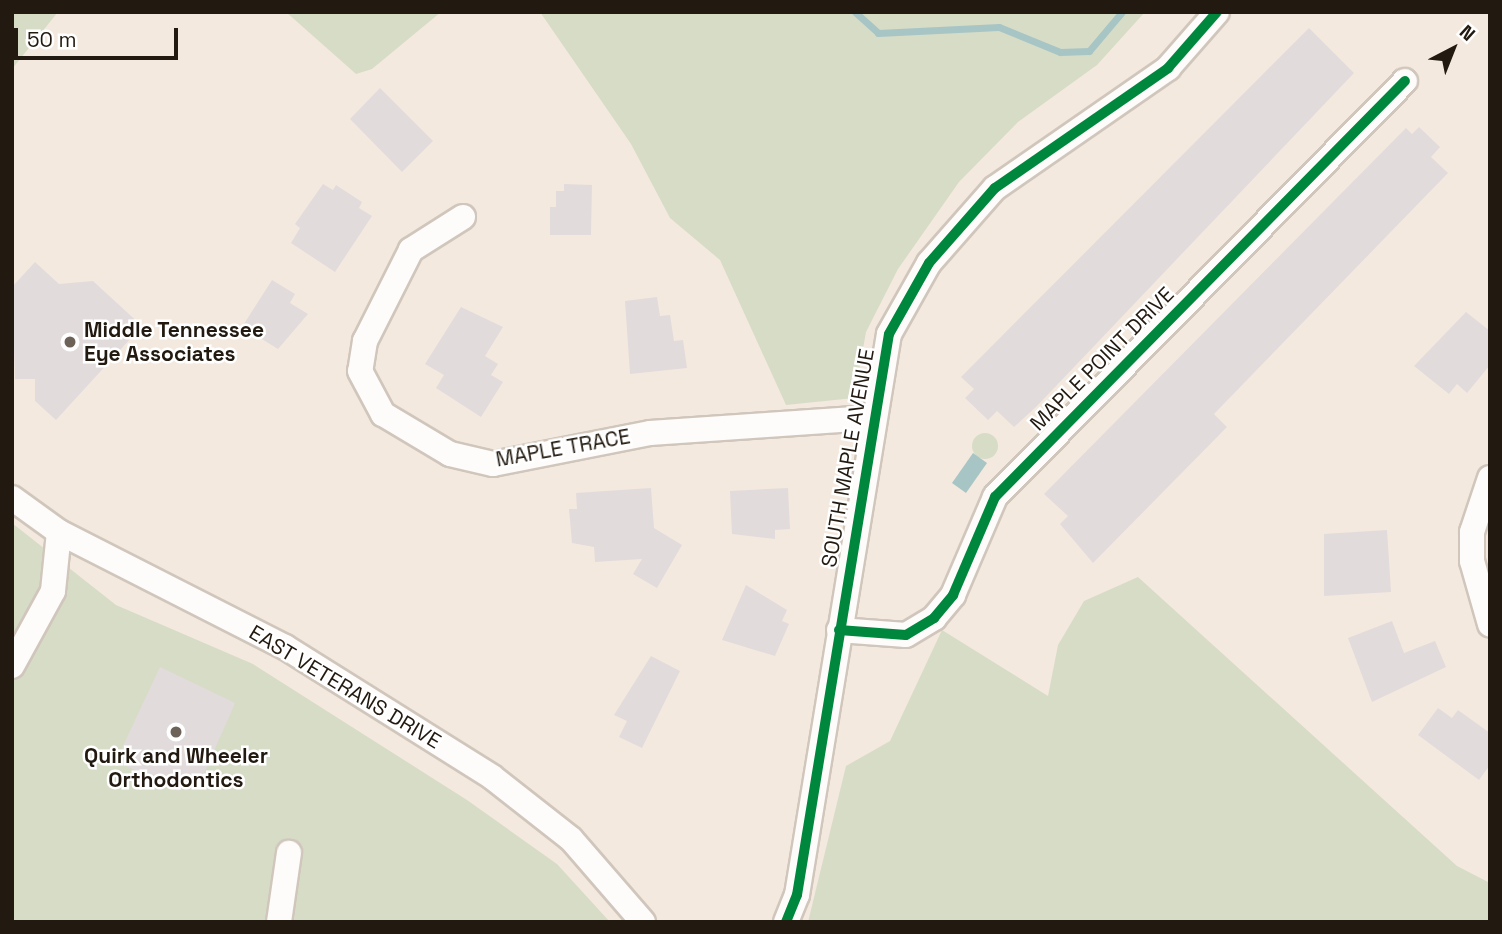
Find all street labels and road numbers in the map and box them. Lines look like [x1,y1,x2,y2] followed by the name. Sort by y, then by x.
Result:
[1025,282,1179,436] street label: MAPLE POINT DRIVE
[816,347,880,569] street label: SOUTH MAPLE AVENUE
[494,424,632,472] street label: MAPLE TRACE
[244,620,446,754] street label: EAST VETERANS DRIVE

